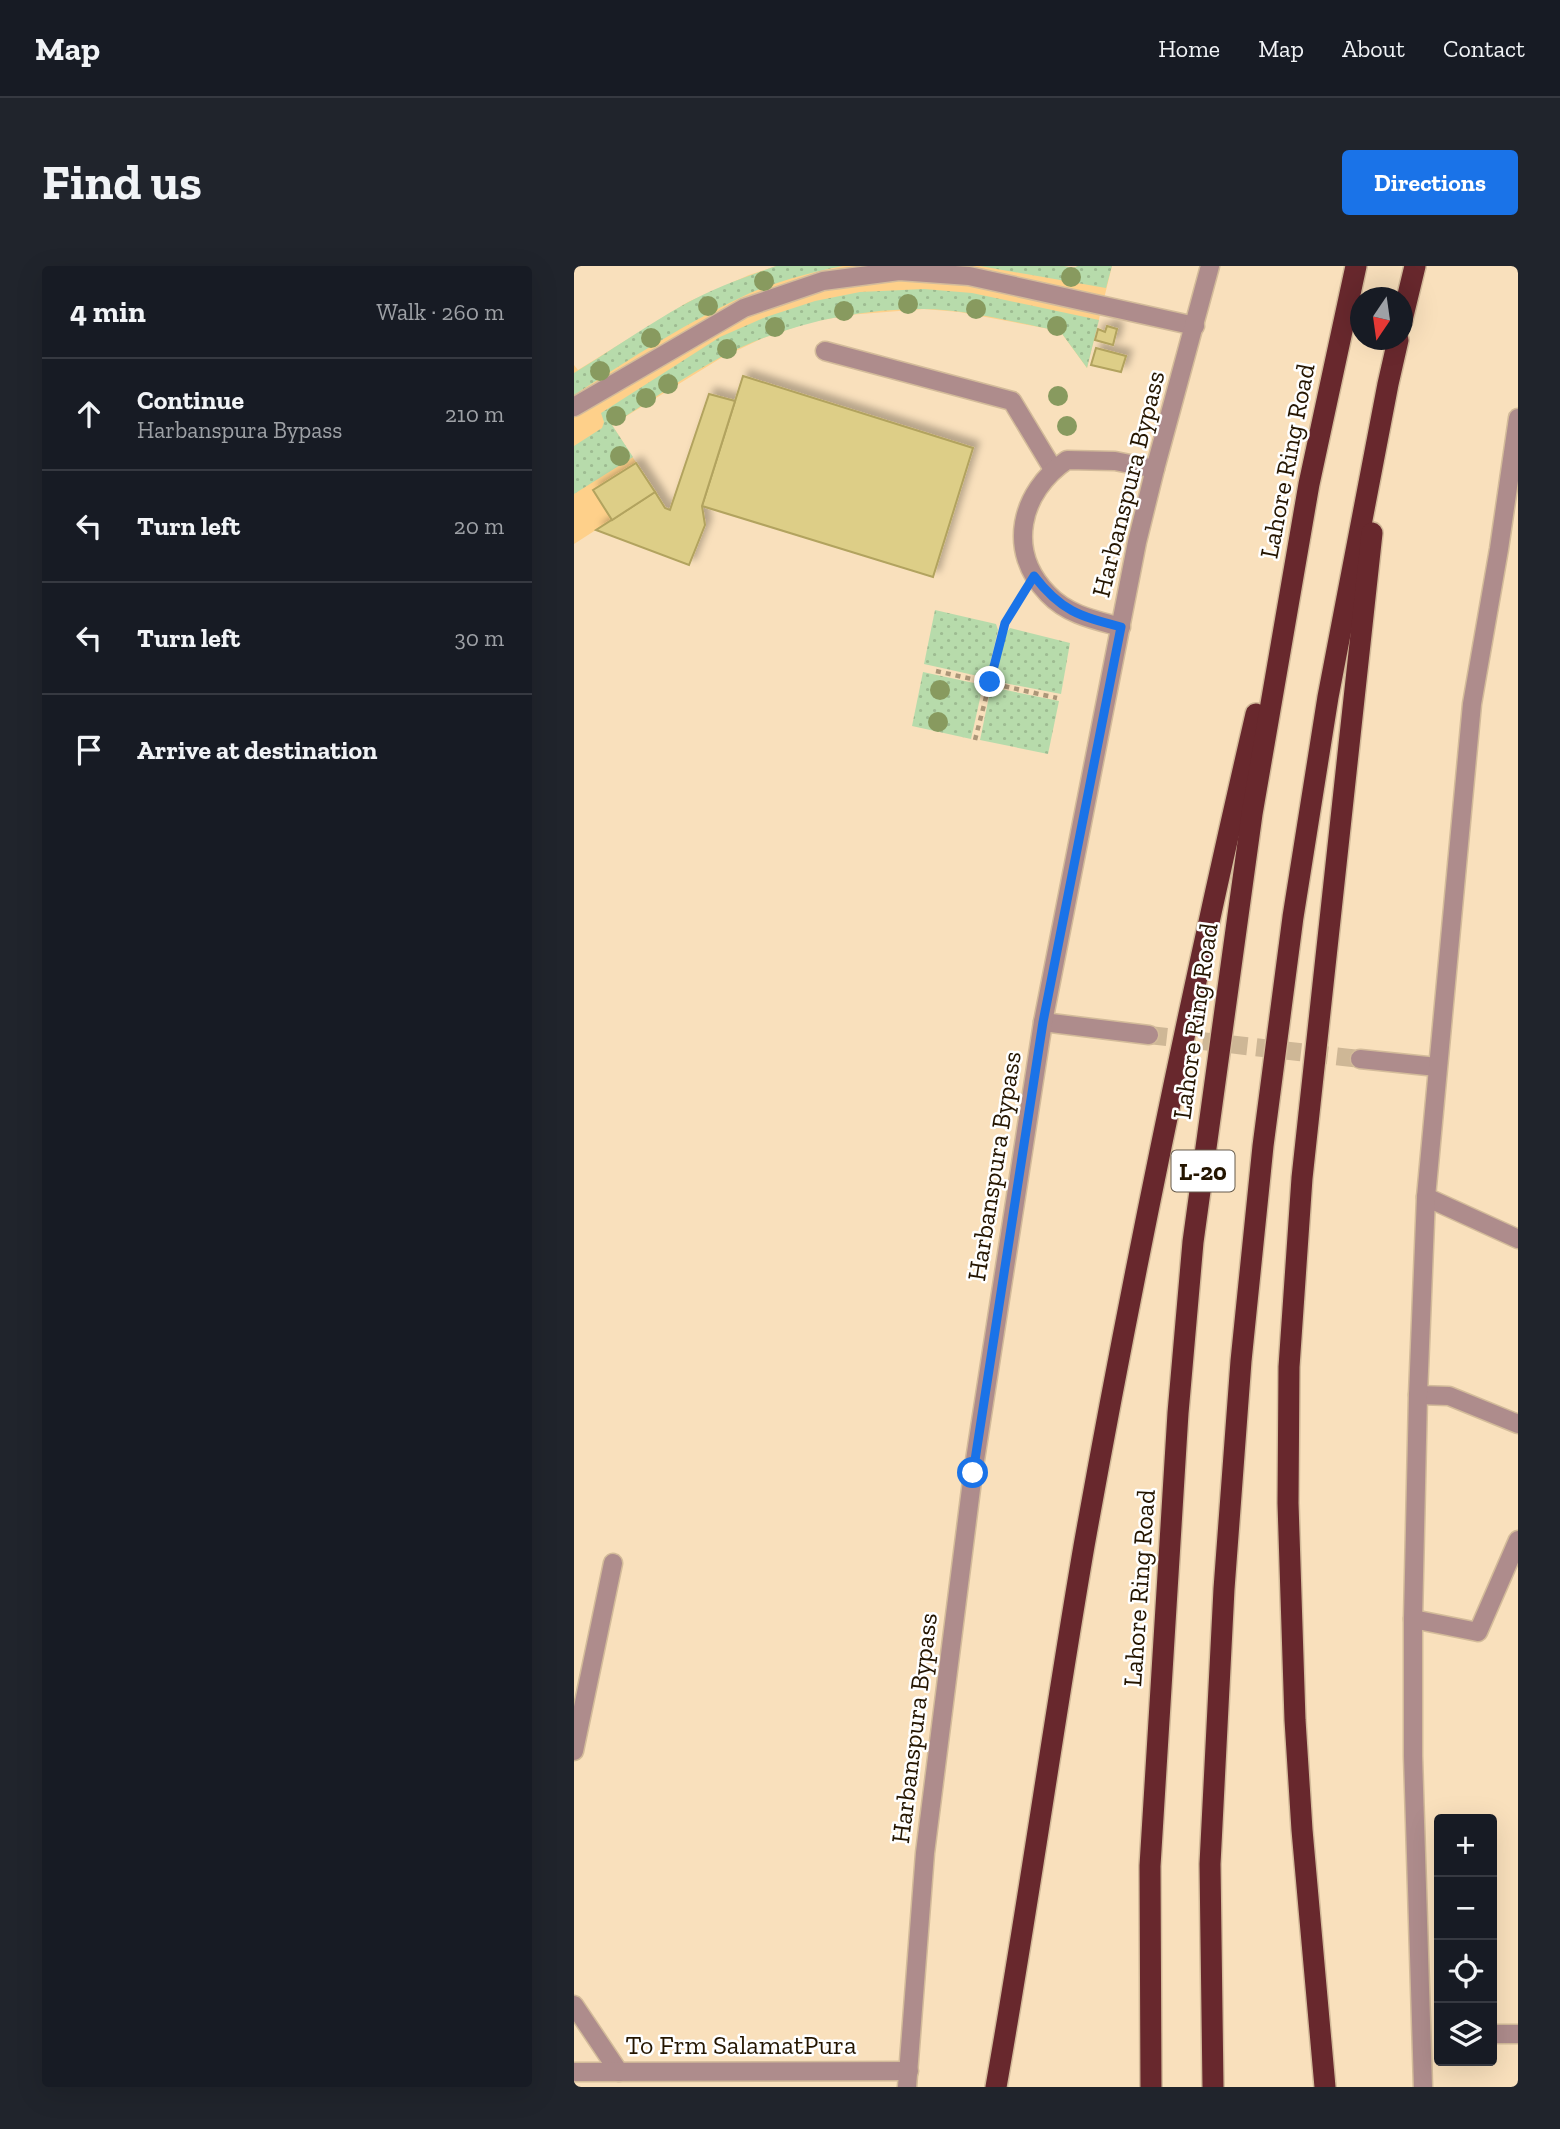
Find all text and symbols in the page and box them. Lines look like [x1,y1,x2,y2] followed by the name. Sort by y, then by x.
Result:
[35,29,100,68] text: Map
[1158,34,1220,63] text: Home
[1258,34,1304,63] text: Map
[1342,34,1405,63] text: About
[1443,34,1525,63] text: Contact
[1342,150,1518,215] button: Directions
[42,153,202,212] text: Find us
[1350,287,1413,350] north arrow
[70,294,146,330] text: 4 min
[376,298,504,326] text: Walk · 260 m
[1252,361,1322,561] street label: Lahore Ring Road
[1084,367,1172,601] street label: Harbanspura Bypass
[137,384,244,416] text: Continue
[70,395,108,433] icon: ahead
[445,400,504,428] text: 210 m
[137,416,342,444] text: Harbanspura Bypass
[70,507,108,545] icon: left
[137,510,240,542] text: Turn left
[454,512,504,540] text: 20 m
[70,619,108,657] icon: left
[137,622,240,654] text: Turn left
[454,624,504,652] text: 30 m
[974,666,1005,697] route end
[70,731,108,769] icon: arrive
[137,734,377,766] text: Arrive at destination
[1165,921,1225,1121] street label: Lahore Ring Road
[960,1049,1028,1283] street label: Harbanspura Bypass
[1172,1150,1234,1191] road number: L-20
[957,1457,988,1488] route start
[1116,1488,1162,1688] street label: Lahore Ring Road
[884,1611,944,1845] street label: Harbanspura Bypass
[1434,1814,1497,2066] map controls
[1434,1814,1497,1877] button: +
[1434,1877,1497,1940] button: −
[1434,1940,1497,2003] button: locate
[1434,2003,1497,2066] button: layers
[626,2029,857,2061] street label: To Frm SalamatPura

